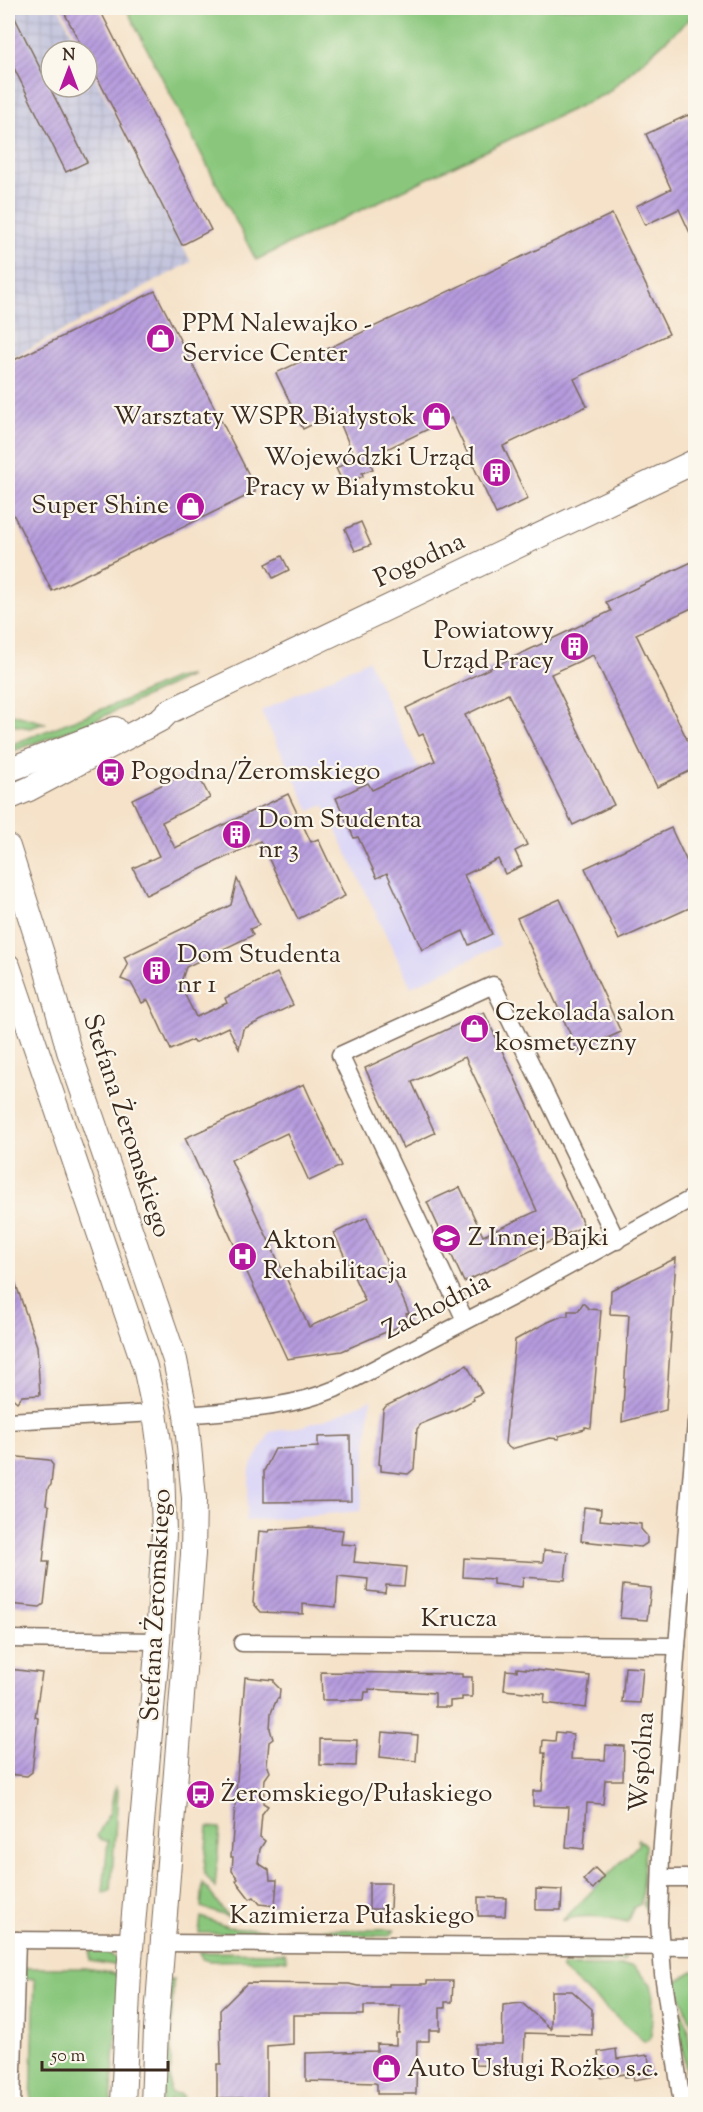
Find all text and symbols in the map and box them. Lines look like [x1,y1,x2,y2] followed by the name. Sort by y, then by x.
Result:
[39,39,99,99] north arrow
[63,45,76,68] text: N
[182,306,372,373] place label: PPM Nalewajko - Service Center
[145,323,177,355] shop icon: PPM Nalewajko - Service Center
[113,399,416,436] place label: Warsztaty WSPR Białystok
[421,401,453,433] shop icon: Warsztaty WSPR Białystok
[246,440,475,507] place label: Wojewódzki Urząd Pracy w Białymstoku
[480,457,512,489] building icon: Wojewódzki Urząd Pracy w Białymstoku
[31,488,169,525] place label: Super Shine
[174,490,206,522] shop icon: Super Shine
[368,524,472,598] street label: Pogodna
[422,613,554,680] place label: Powiatowy Urząd Pracy
[559,630,591,662] building icon: Powiatowy Urząd Pracy
[131,754,380,791] place label: Pogodna/Żeromskiego
[94,756,126,788] bus stop icon: Pogodna/Żeromskiego
[258,802,422,869] place label: Dom Studenta nr 3
[221,819,253,851] building icon: Dom Studenta nr 3
[177,937,341,1004] place label: Dom Studenta nr 1
[140,954,172,986] building icon: Dom Studenta nr 1
[495,995,675,1062] place label: Czekolada salon kosmetyczny
[72,1009,180,1243] street label: Stefana Żeromskiego
[458,1012,490,1044] shop icon: Czekolada salon kosmetyczny
[468,1220,609,1257] place label: Z Innej Bajki
[431,1222,463,1254] school or university icon: Z Innej Bajki
[263,1223,407,1290] place label: Akton Rehabilitacja
[226,1240,258,1272] hospital icon: Akton Rehabilitacja
[377,1264,497,1350] street label: Zachodnia
[132,1488,182,1722] street label: Stefana Żeromskiego
[421,1601,497,1638] street label: Krucza
[621,1710,665,1814] street label: Wspólna
[221,1776,492,1813] place label: Żeromskiego/Pułaskiego
[184,1778,216,1810] bus stop icon: Żeromskiego/Pułaskiego
[229,1898,475,1935] street label: Kazimierza Pułaskiego
[42,2034,168,2072] scale bar
[50,2044,86,2070] text: 50 m
[407,2051,659,2088] place label: Auto Usługi Rożko s.c.
[370,2053,402,2085] shop icon: Auto Usługi Rożko s.c.

